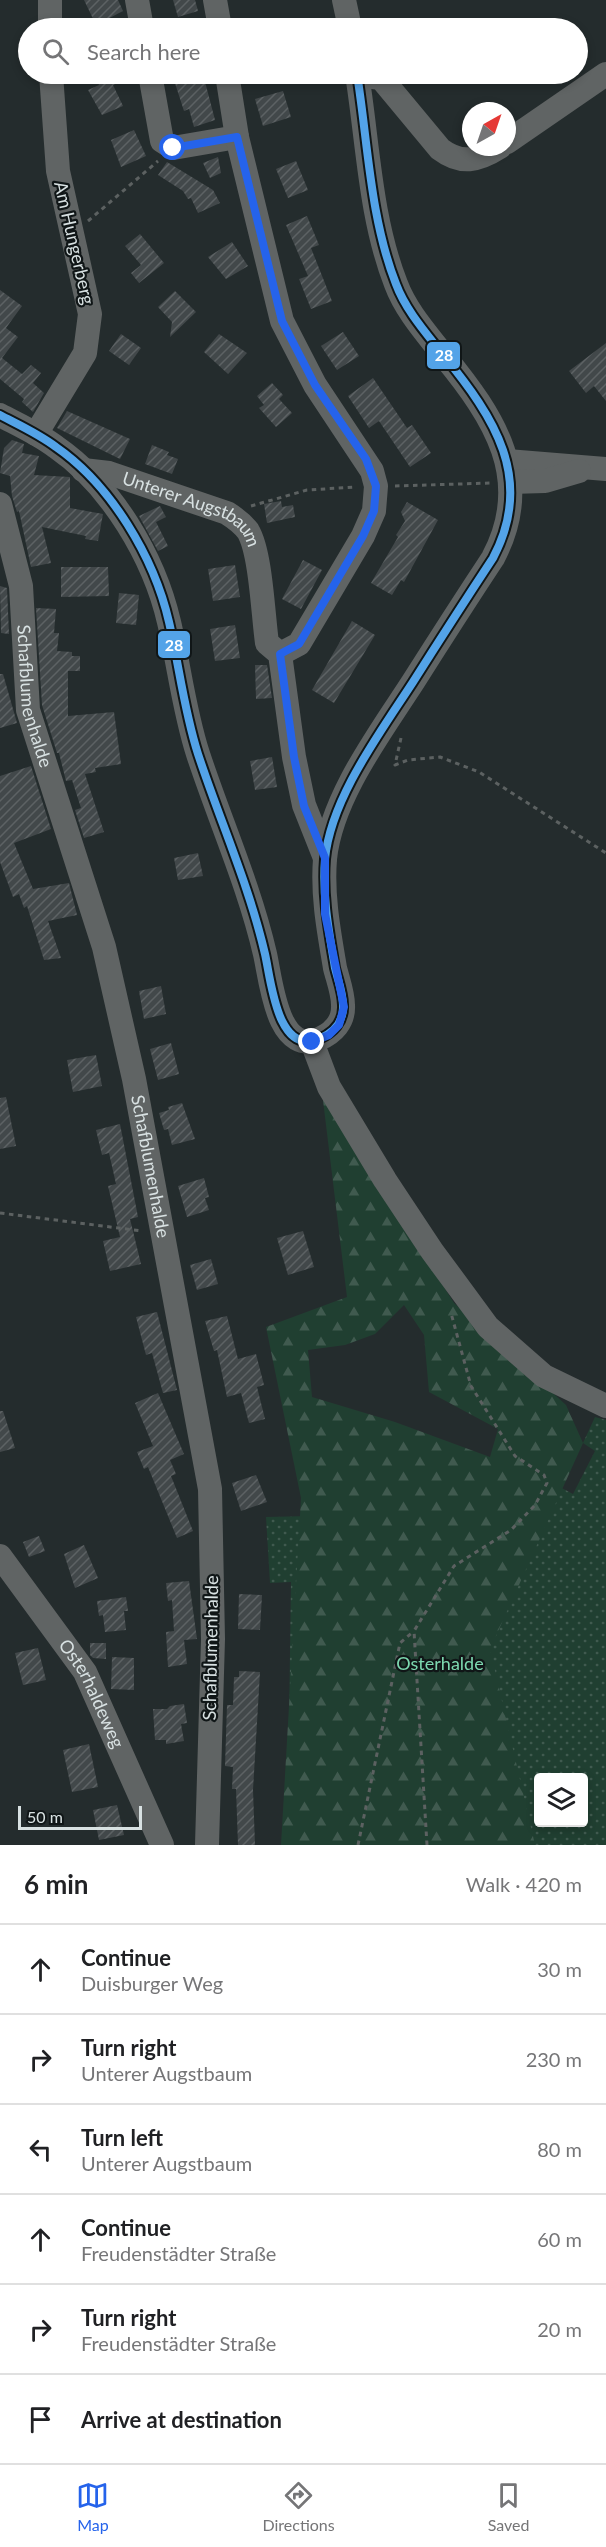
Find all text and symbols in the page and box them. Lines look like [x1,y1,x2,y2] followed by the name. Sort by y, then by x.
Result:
[18,18,588,84] search box
[39,35,72,68] icon: search
[87,38,200,65] text: Search here
[462,102,516,156] north arrow
[159,134,185,160] route start
[50,179,100,307] street label: Am Hungerberg
[426,341,461,370] line badge: 28
[435,345,453,364] text: 28
[120,466,266,550] street label: Unterer Augstbaum
[13,624,58,770] street label: Schafblumenhalde
[157,630,191,659] line badge: 28
[165,635,183,654] text: 28
[298,1028,324,1054] route end
[127,1093,175,1240] street label: Schafblumenhalde
[198,1575,222,1721] street label: Schafblumenhalde
[55,1634,129,1751] street label: Osterhaldeweg
[396,1652,484,1674] park label: Osterhalde
[534,1773,588,1827] map controls
[534,1773,588,1827] button: layers
[18,1803,142,1830] scale bar
[27,1807,63,1826] text: 50 m
[24,1868,88,1900] text: 6 min
[466,1872,582,1896] text: Walk · 420 m
[81,1944,171,1971] text: Continue
[24,1953,57,1986] icon: ahead
[537,1957,582,1981] text: 30 m
[81,1971,223,1995] text: Duisburger Weg
[81,2034,176,2061] text: Turn right
[24,2043,57,2076] icon: right
[526,2047,582,2071] text: 230 m
[81,2061,252,2085] text: Unterer Augstbaum
[81,2124,163,2151] text: Turn left
[24,2133,57,2166] icon: left
[537,2137,582,2161] text: 80 m
[81,2151,252,2175] text: Unterer Augstbaum
[81,2214,171,2241] text: Continue
[24,2223,57,2256] icon: ahead
[537,2227,582,2251] text: 60 m
[81,2241,276,2265] text: Freudenstädter Straße
[81,2304,176,2331] text: Turn right
[24,2313,57,2346] icon: right
[537,2317,582,2341] text: 20 m
[81,2331,276,2355] text: Freudenstädter Straße
[24,2403,57,2436] icon: arrive
[81,2406,282,2433] text: Arrive at destination
[76,2479,109,2534] tab: Map
[262,2479,335,2534] tab: Directions
[488,2479,529,2534] tab: Saved

